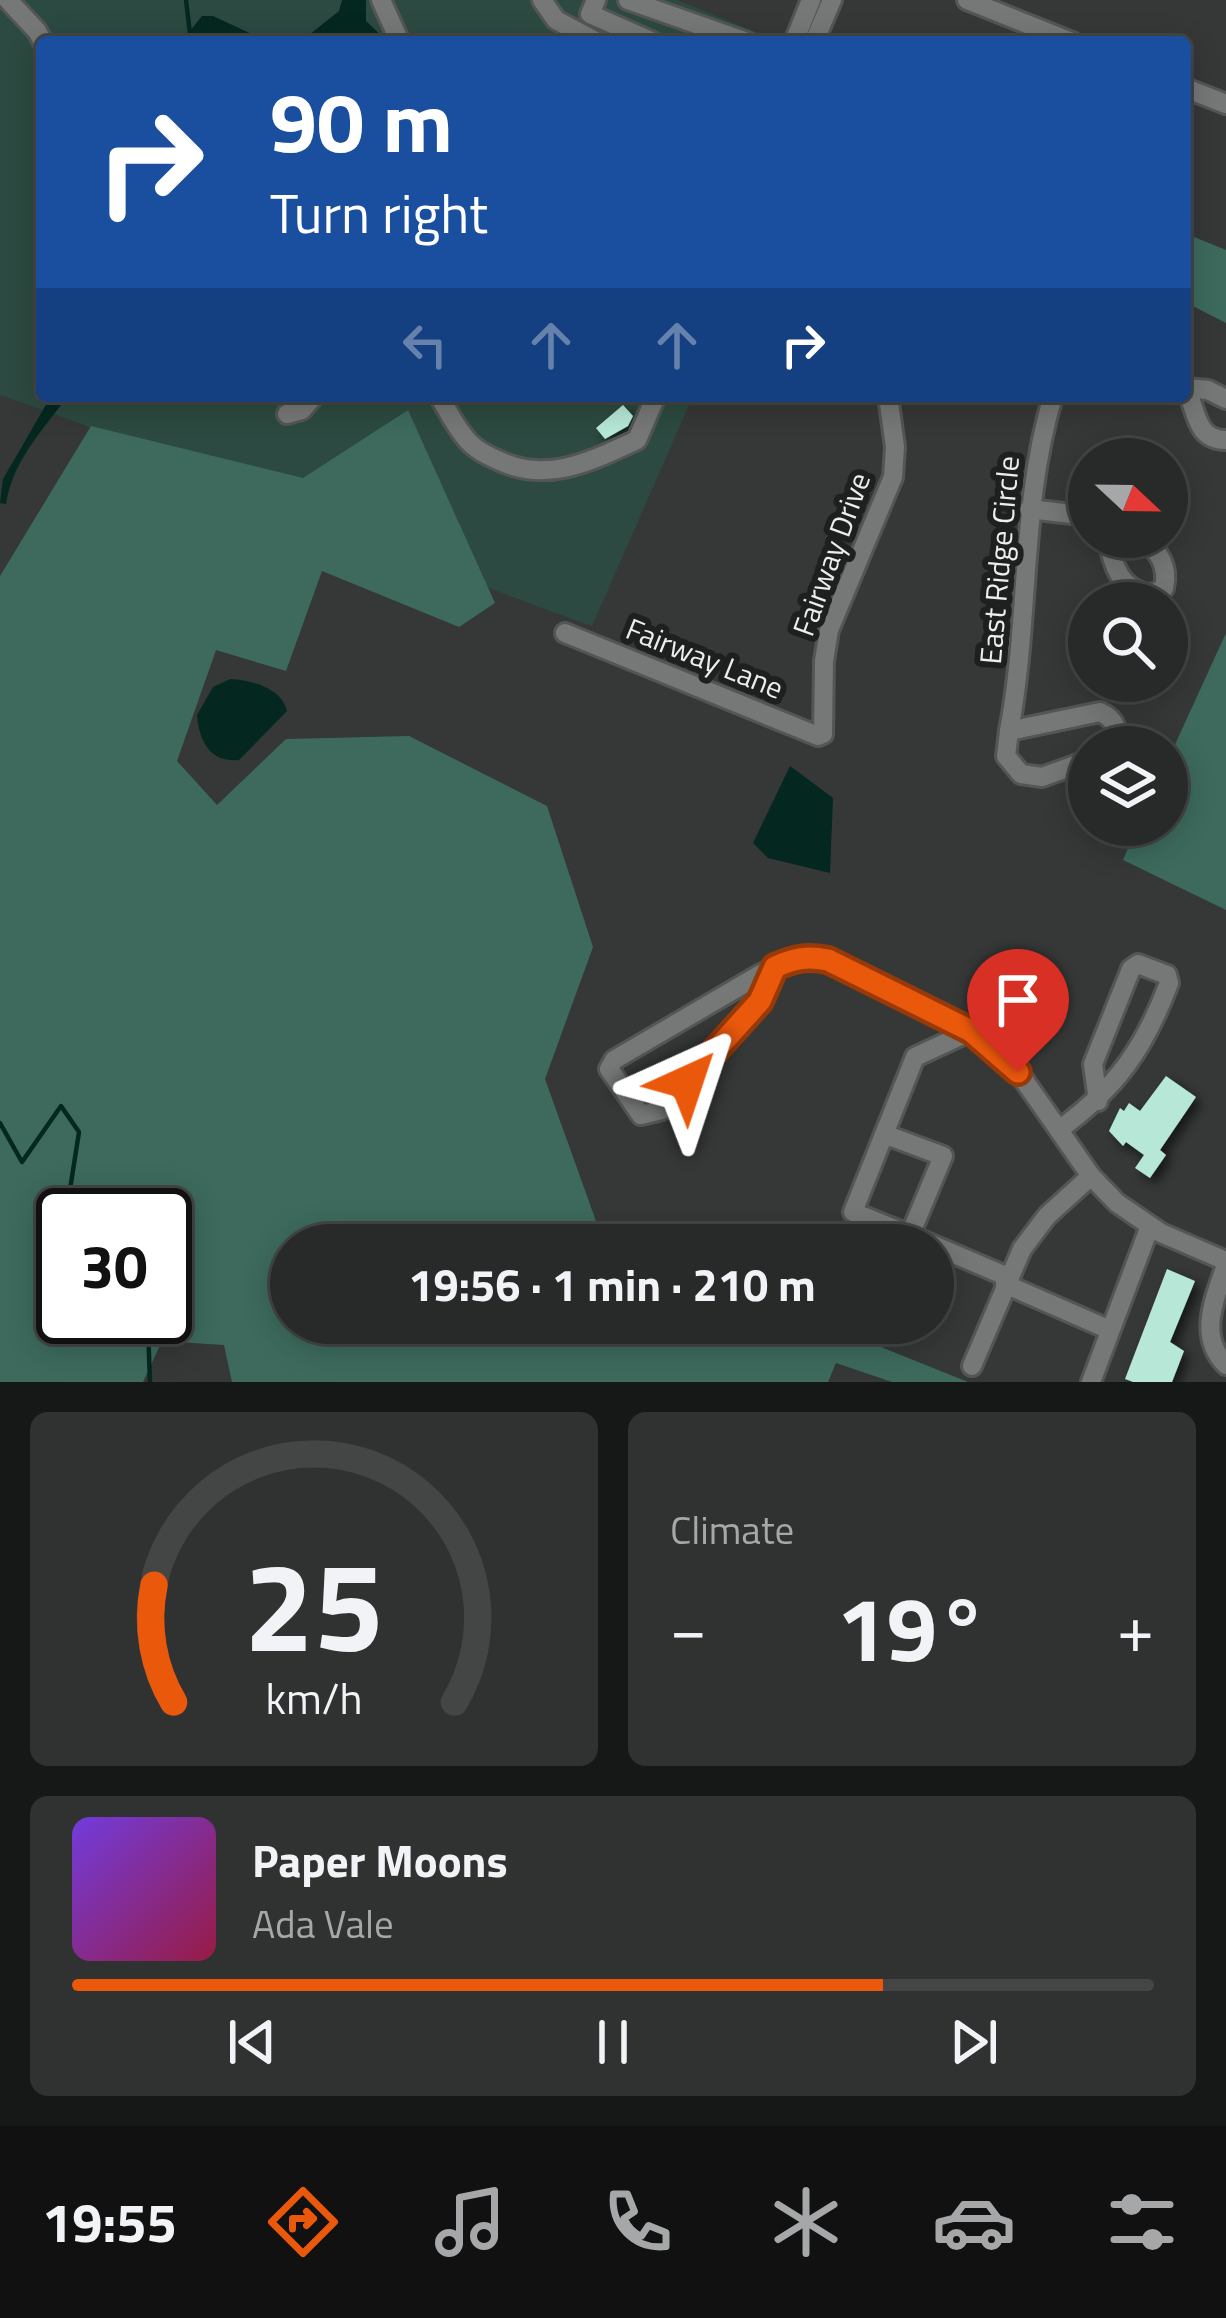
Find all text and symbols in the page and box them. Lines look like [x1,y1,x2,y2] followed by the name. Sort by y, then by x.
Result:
[270,57,453,185] text: 90 m
[72,84,228,240] icon: right
[270,172,488,254] text: Turn right
[392,312,458,378] icon: left
[518,312,584,378] icon: ahead
[644,312,710,378] icon: ahead
[770,312,836,378] icon: right
[1068,438,1188,558] north arrow
[1068,438,1188,846] map controls
[967,454,1031,666] street label: East Ridge Circle
[780,466,882,642] street label: Fairway Drive
[1068,582,1188,702] button: search
[619,606,791,710] street label: Fairway Lane
[1068,726,1188,846] button: layers
[967,949,1069,1072] pin
[985,967,1051,1033] icon: arrive
[624,1019,750,1145] position arrow
[36,1188,192,1344] speed limit sign: 30
[408,1250,816,1318] text: 19:56 · 1 min · 210 m
[670,1500,794,1559] text: Climate
[244,1510,384,1699] text: 25
[836,1559,988,1696] text: 19°
[670,1577,707,1678] text: −
[1117,1577,1154,1678] text: +
[265,1665,363,1731] text: km/h
[252,1826,508,1894] text: Paper Moons
[252,1894,394,1953] text: Ada Vale
[219,2009,285,2075] icon: previous
[580,2009,646,2075] icon: pause
[941,2009,1007,2075] icon: next
[261,2180,345,2264] icon: directions
[428,2180,512,2264] icon: music
[596,2180,680,2264] icon: phone
[764,2180,848,2264] icon: climate
[932,2180,1016,2264] icon: car
[1100,2180,1184,2264] icon: filters
[42,2181,177,2263] text: 19:55

